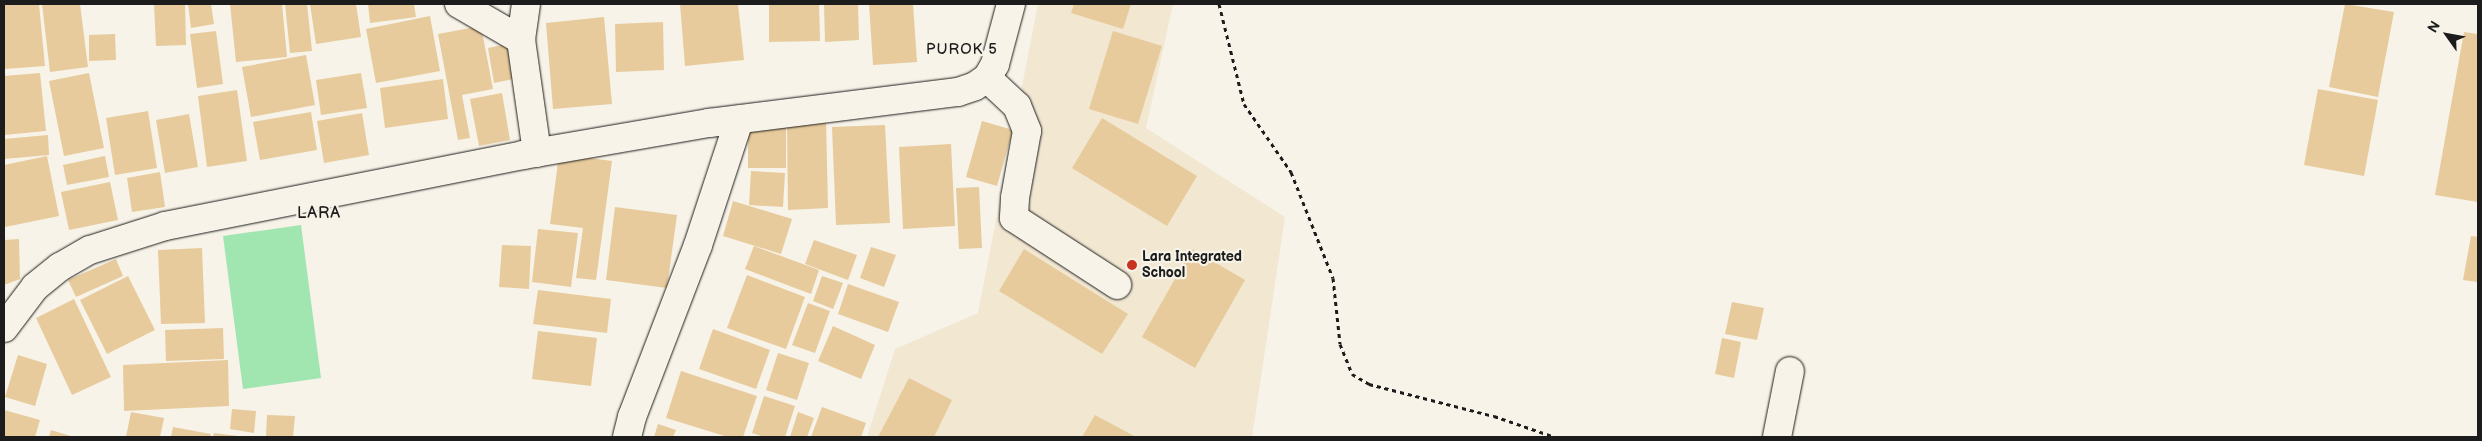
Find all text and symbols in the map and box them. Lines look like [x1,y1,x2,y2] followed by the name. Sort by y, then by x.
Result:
[2422,10,2472,60] north arrow
[2424,18,2444,36] text: N
[925,41,999,59] district label: PUROK 5
[296,204,342,224] district label: LARA
[1142,249,1242,282] place label: Lara Integrated School
[1126,259,1138,271] marker: Lara Integrated School

